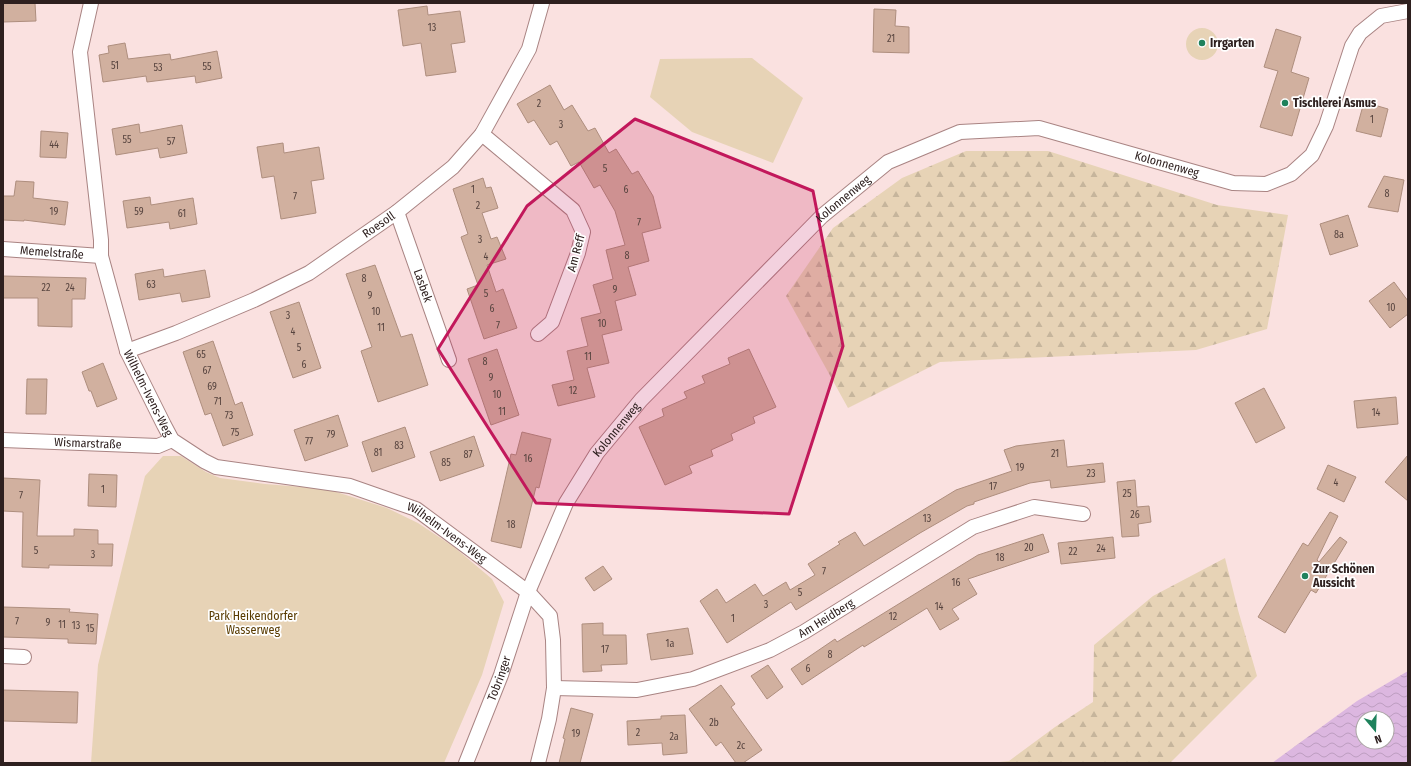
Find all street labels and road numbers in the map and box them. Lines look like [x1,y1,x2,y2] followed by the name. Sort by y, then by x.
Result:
[1133,149,1201,180] street label: Kolonnenweg
[813,172,874,225] street label: Kolonnenweg
[360,209,398,241] street label: Roesoll
[564,232,588,273] street label: Am Reff
[19,243,84,262] street label: Memelstraße
[411,267,435,304] street label: Lasbek
[121,348,176,439] street label: Wilhelm-Ivens-Weg
[590,399,643,460] street label: Kolonnenweg
[54,435,122,452] street label: Wismarstraße
[405,499,489,566] street label: Wilhelm-Ivens-Weg
[796,595,857,641] street label: Am Heidberg
[484,653,514,703] street label: Tobringer

